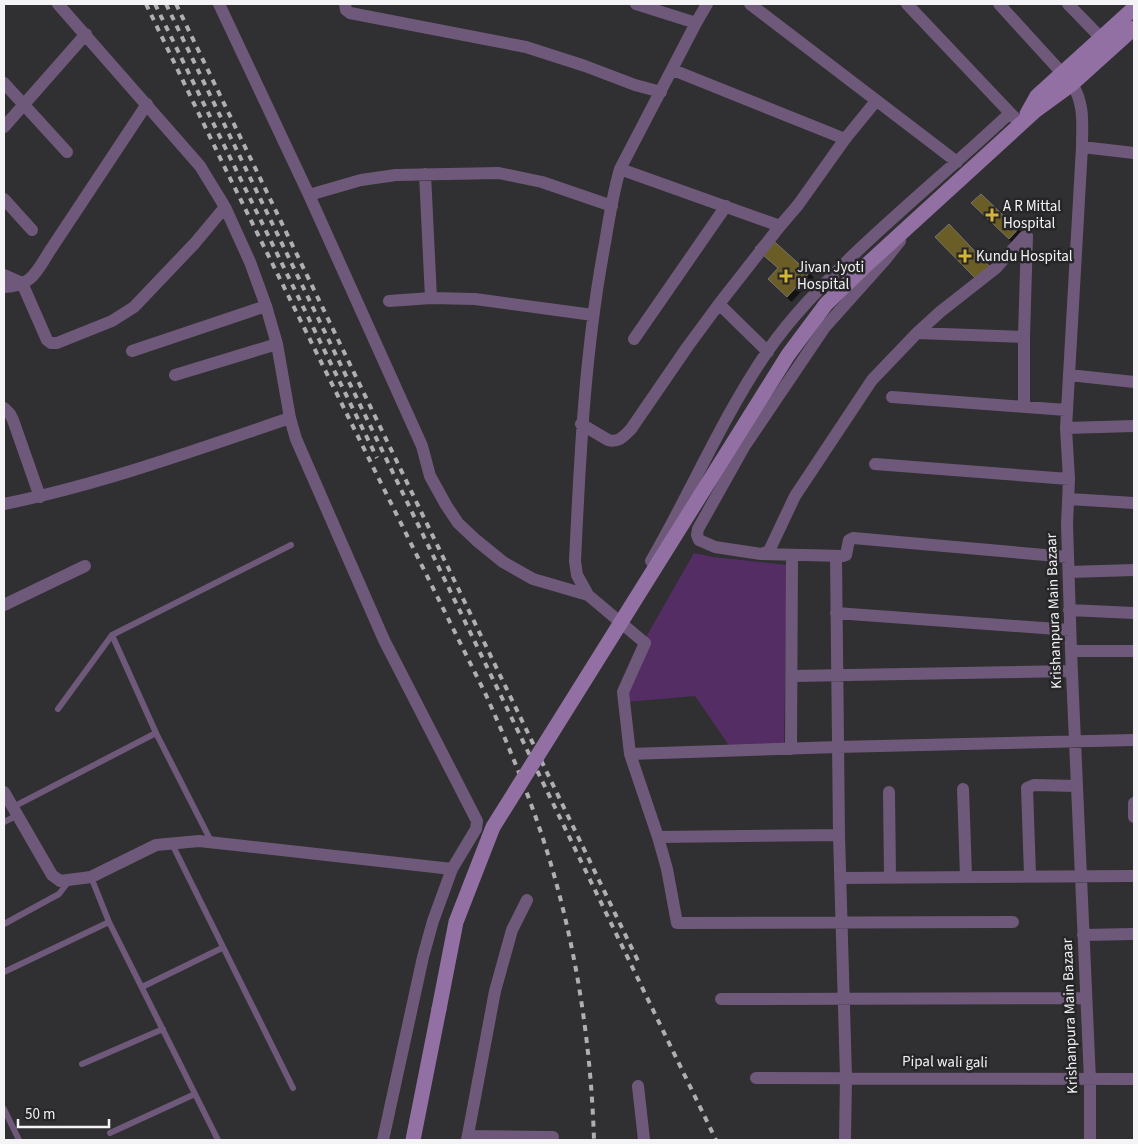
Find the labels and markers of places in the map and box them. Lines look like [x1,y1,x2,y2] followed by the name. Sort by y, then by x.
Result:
[1003,196,1061,234] place label: A R Mittal Hospital
[985,208,999,222] marker: A R Mittal Hospital
[976,246,1073,267] place label: Kundu Hospital
[958,249,972,263] marker: Kundu Hospital
[797,257,864,295] place label: Jivan Jyoti Hospital
[779,269,793,283] marker: Jivan Jyoti Hospital

